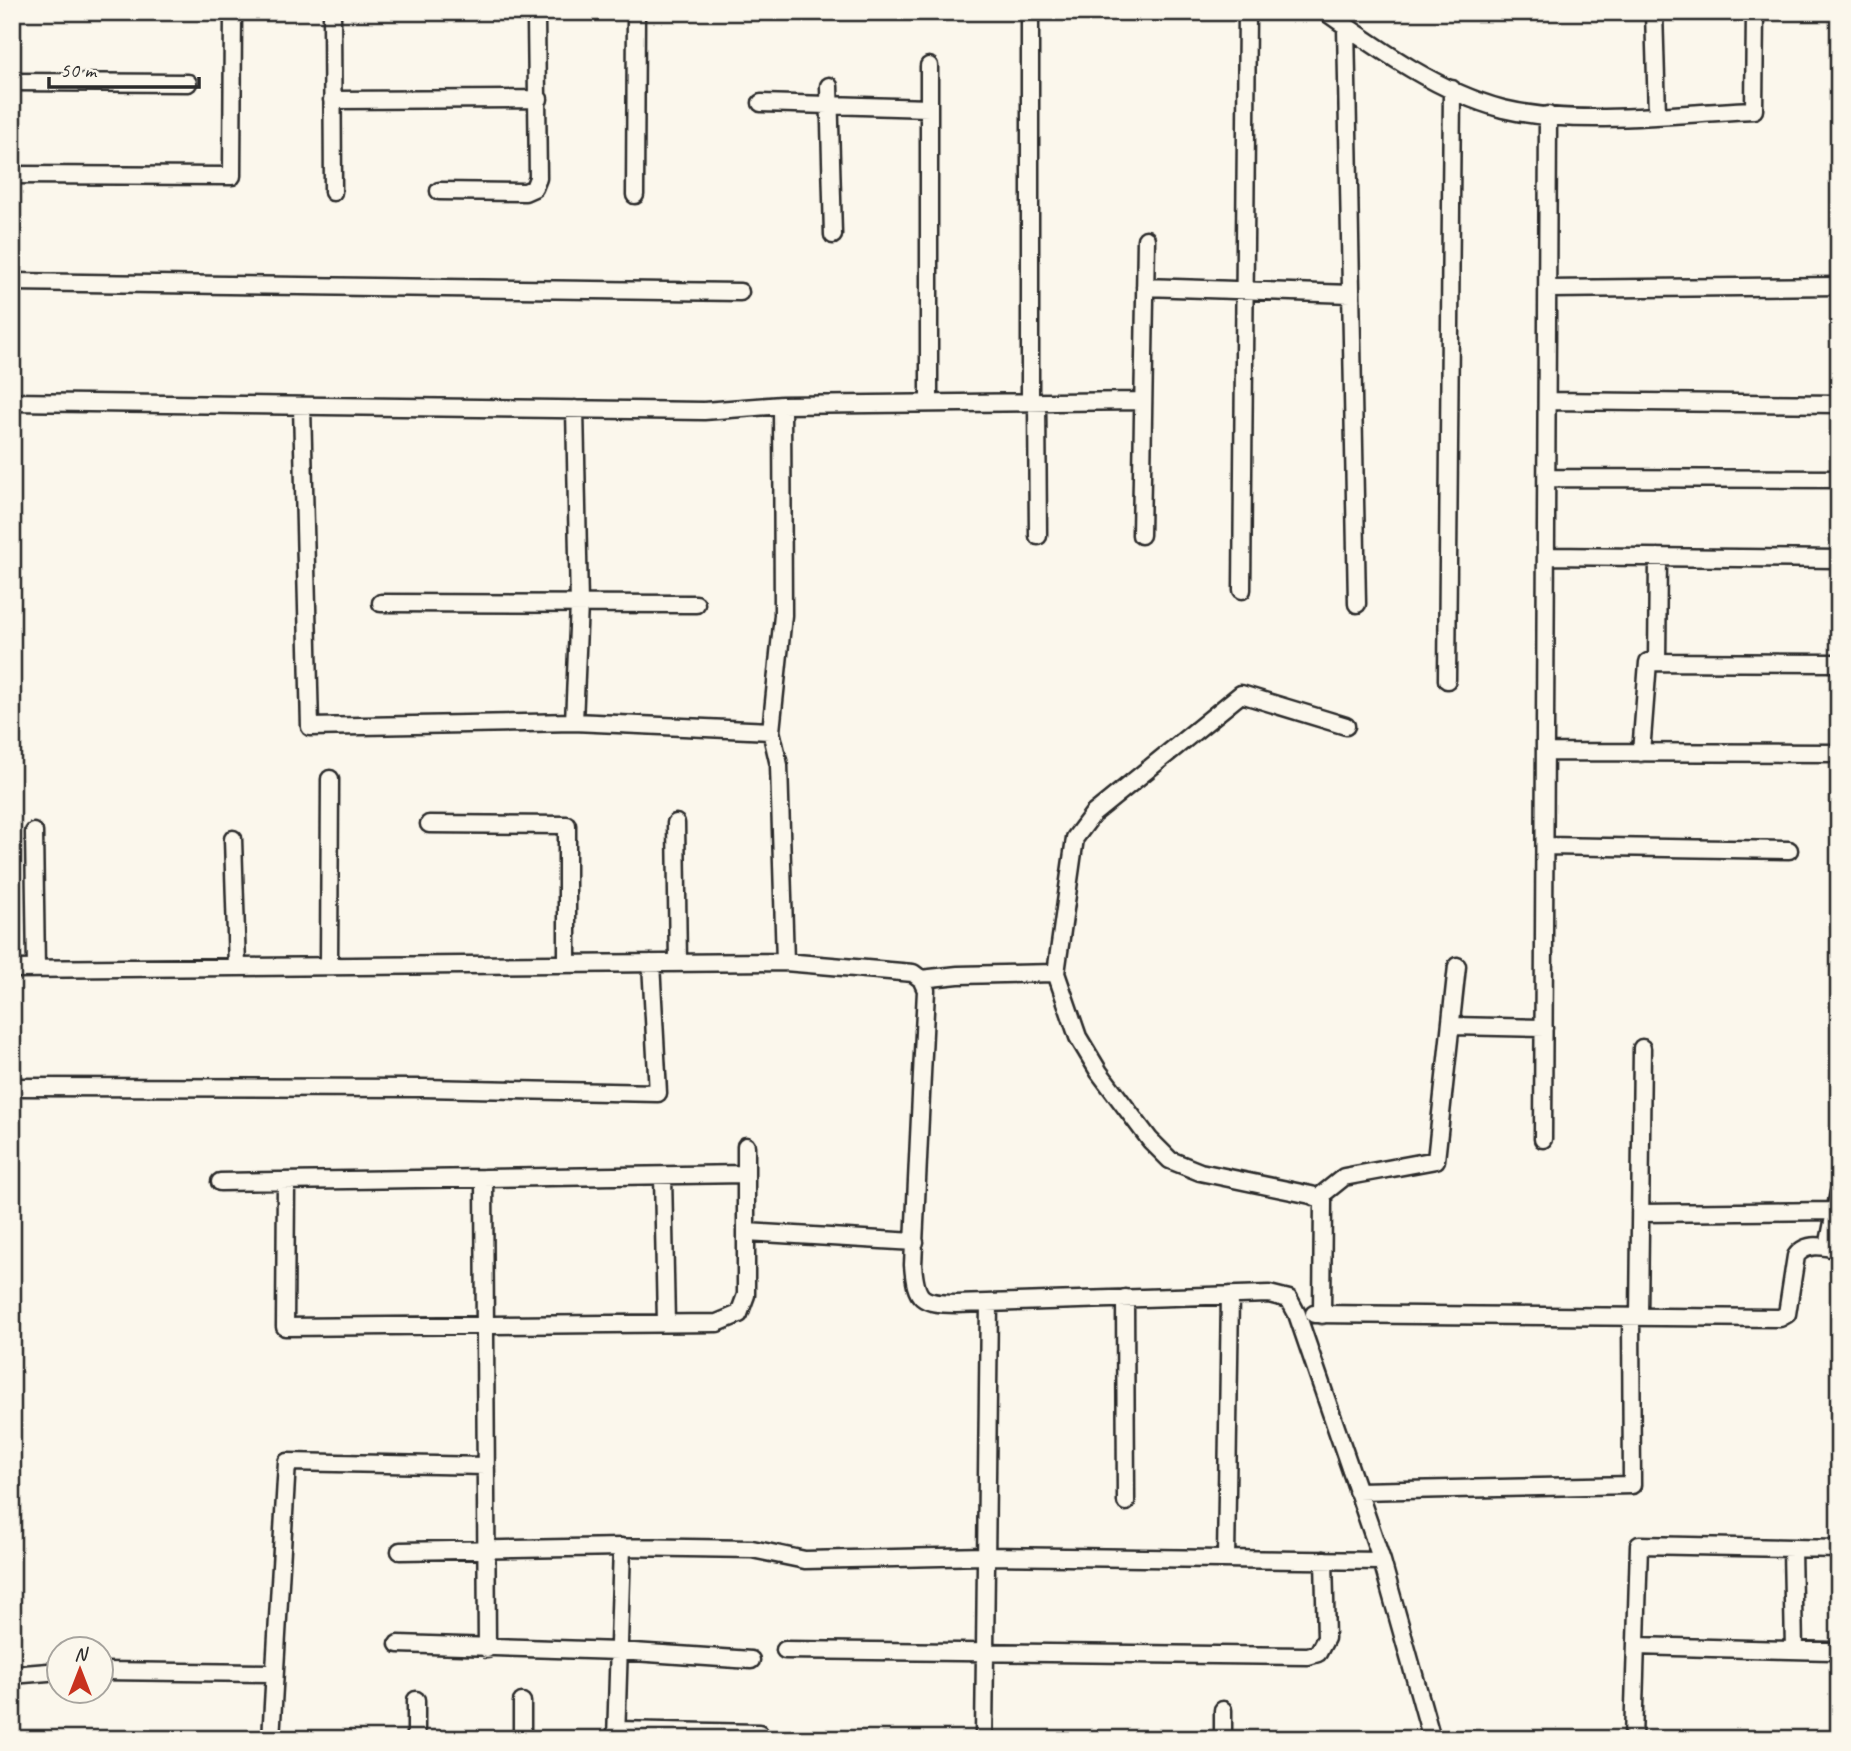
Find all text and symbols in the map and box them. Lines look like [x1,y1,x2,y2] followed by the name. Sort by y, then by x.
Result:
[49,46,200,90] scale bar
[60,57,98,83] text: 50 m
[46,1636,116,1706] north arrow
[74,1642,89,1666] text: N

